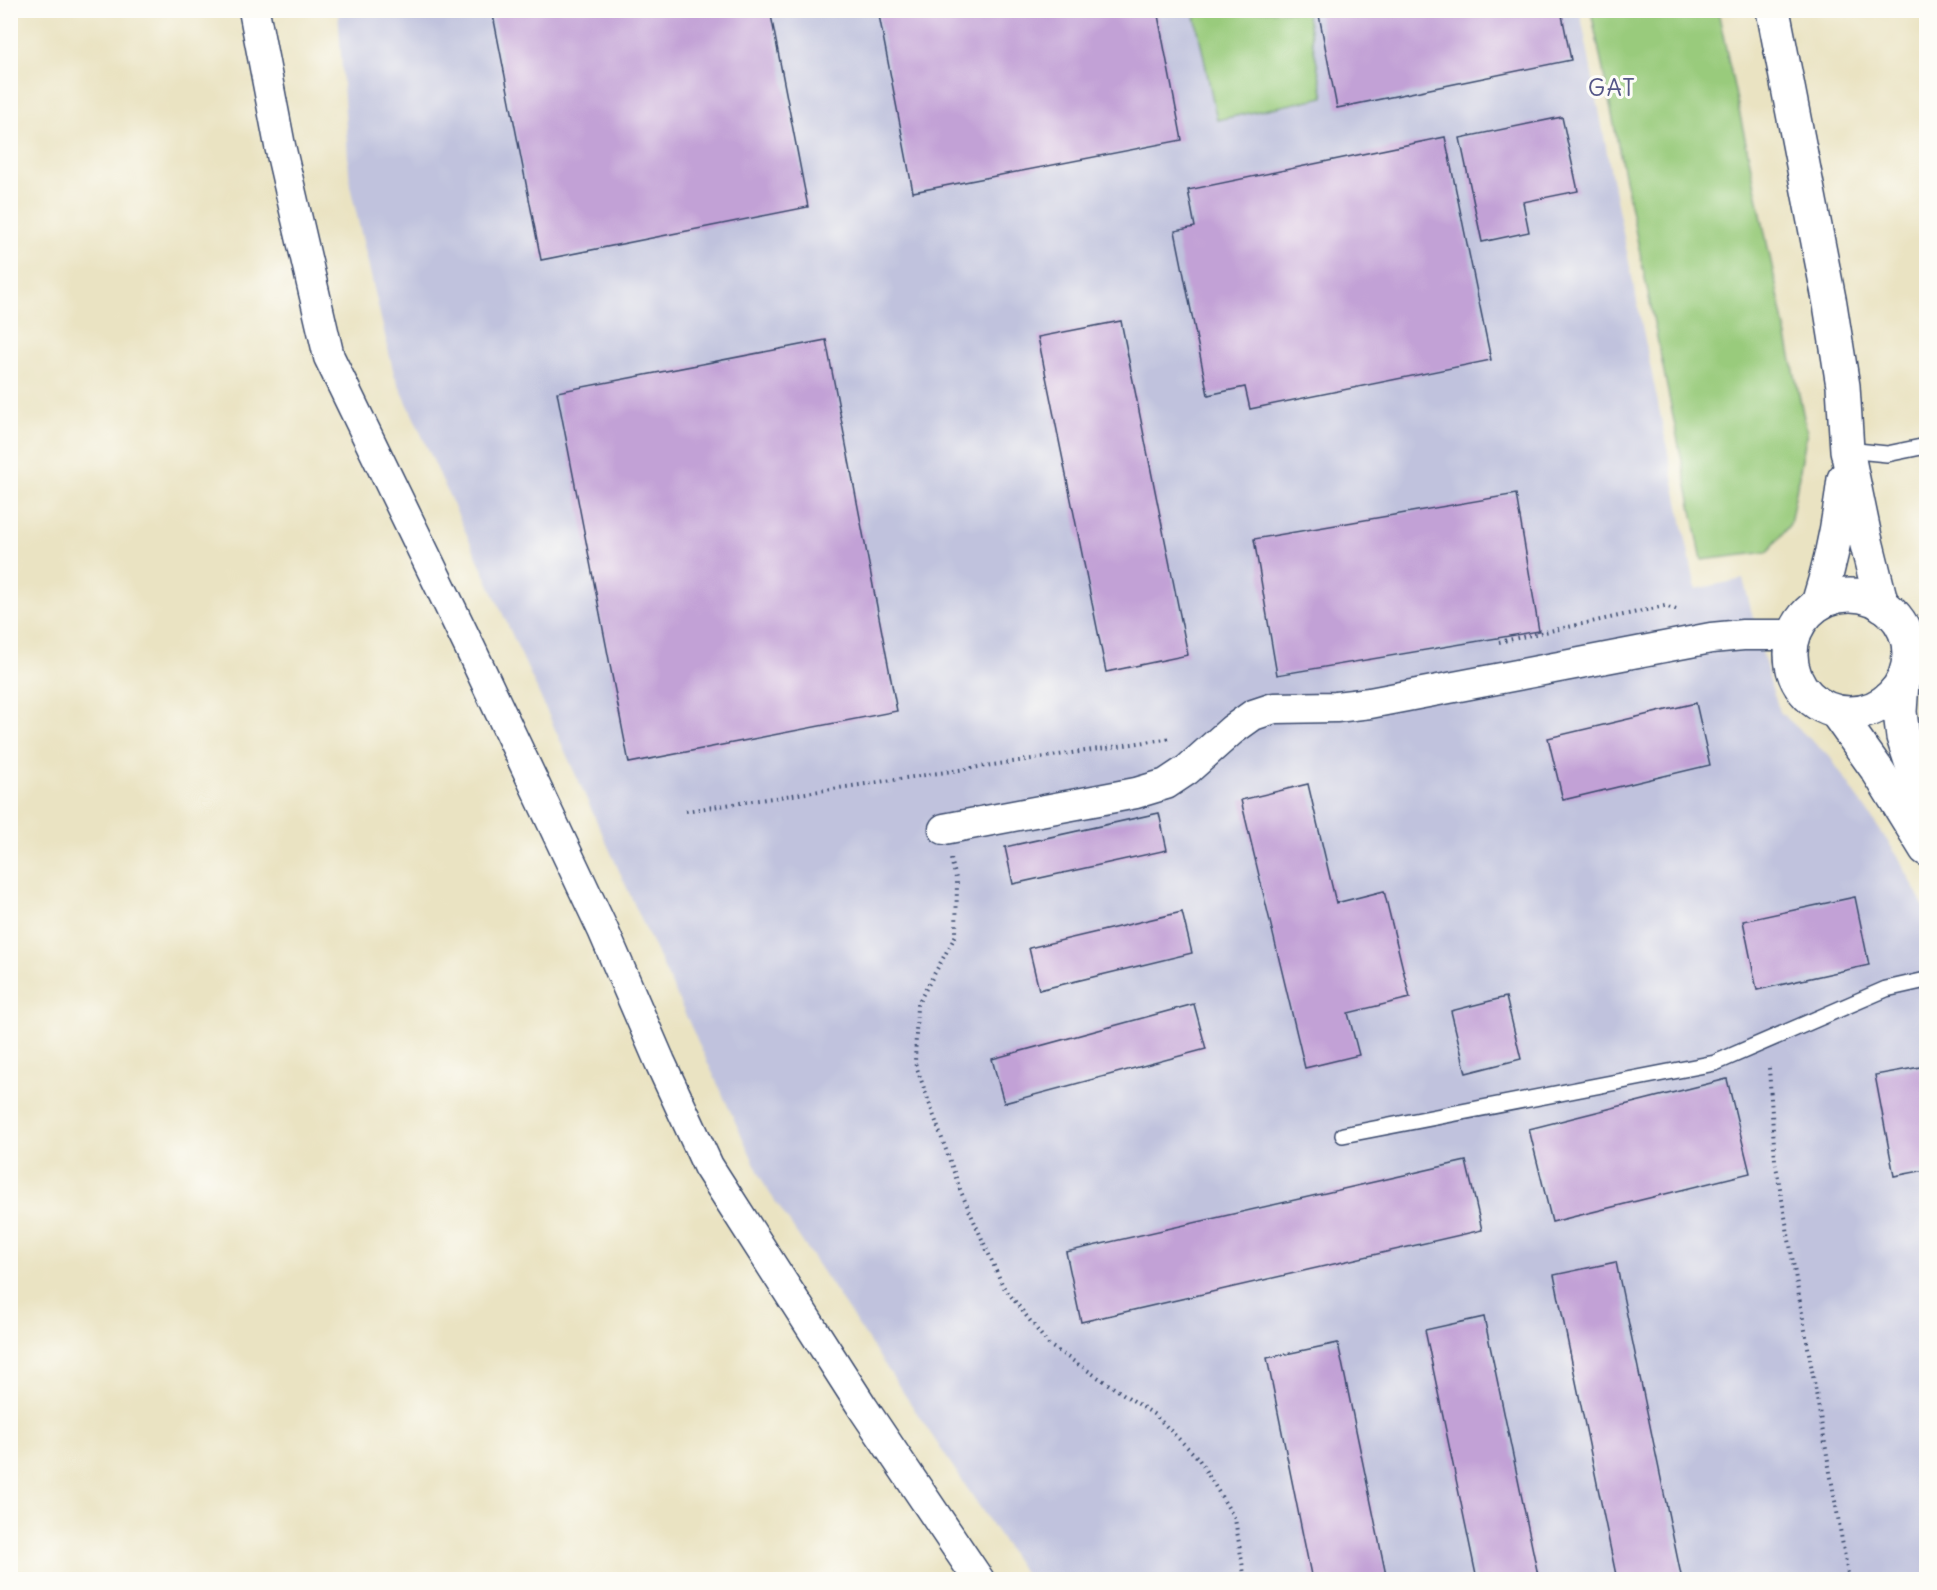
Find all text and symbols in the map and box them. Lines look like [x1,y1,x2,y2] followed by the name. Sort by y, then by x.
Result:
[1588,72,1636,102] district label: GAT

